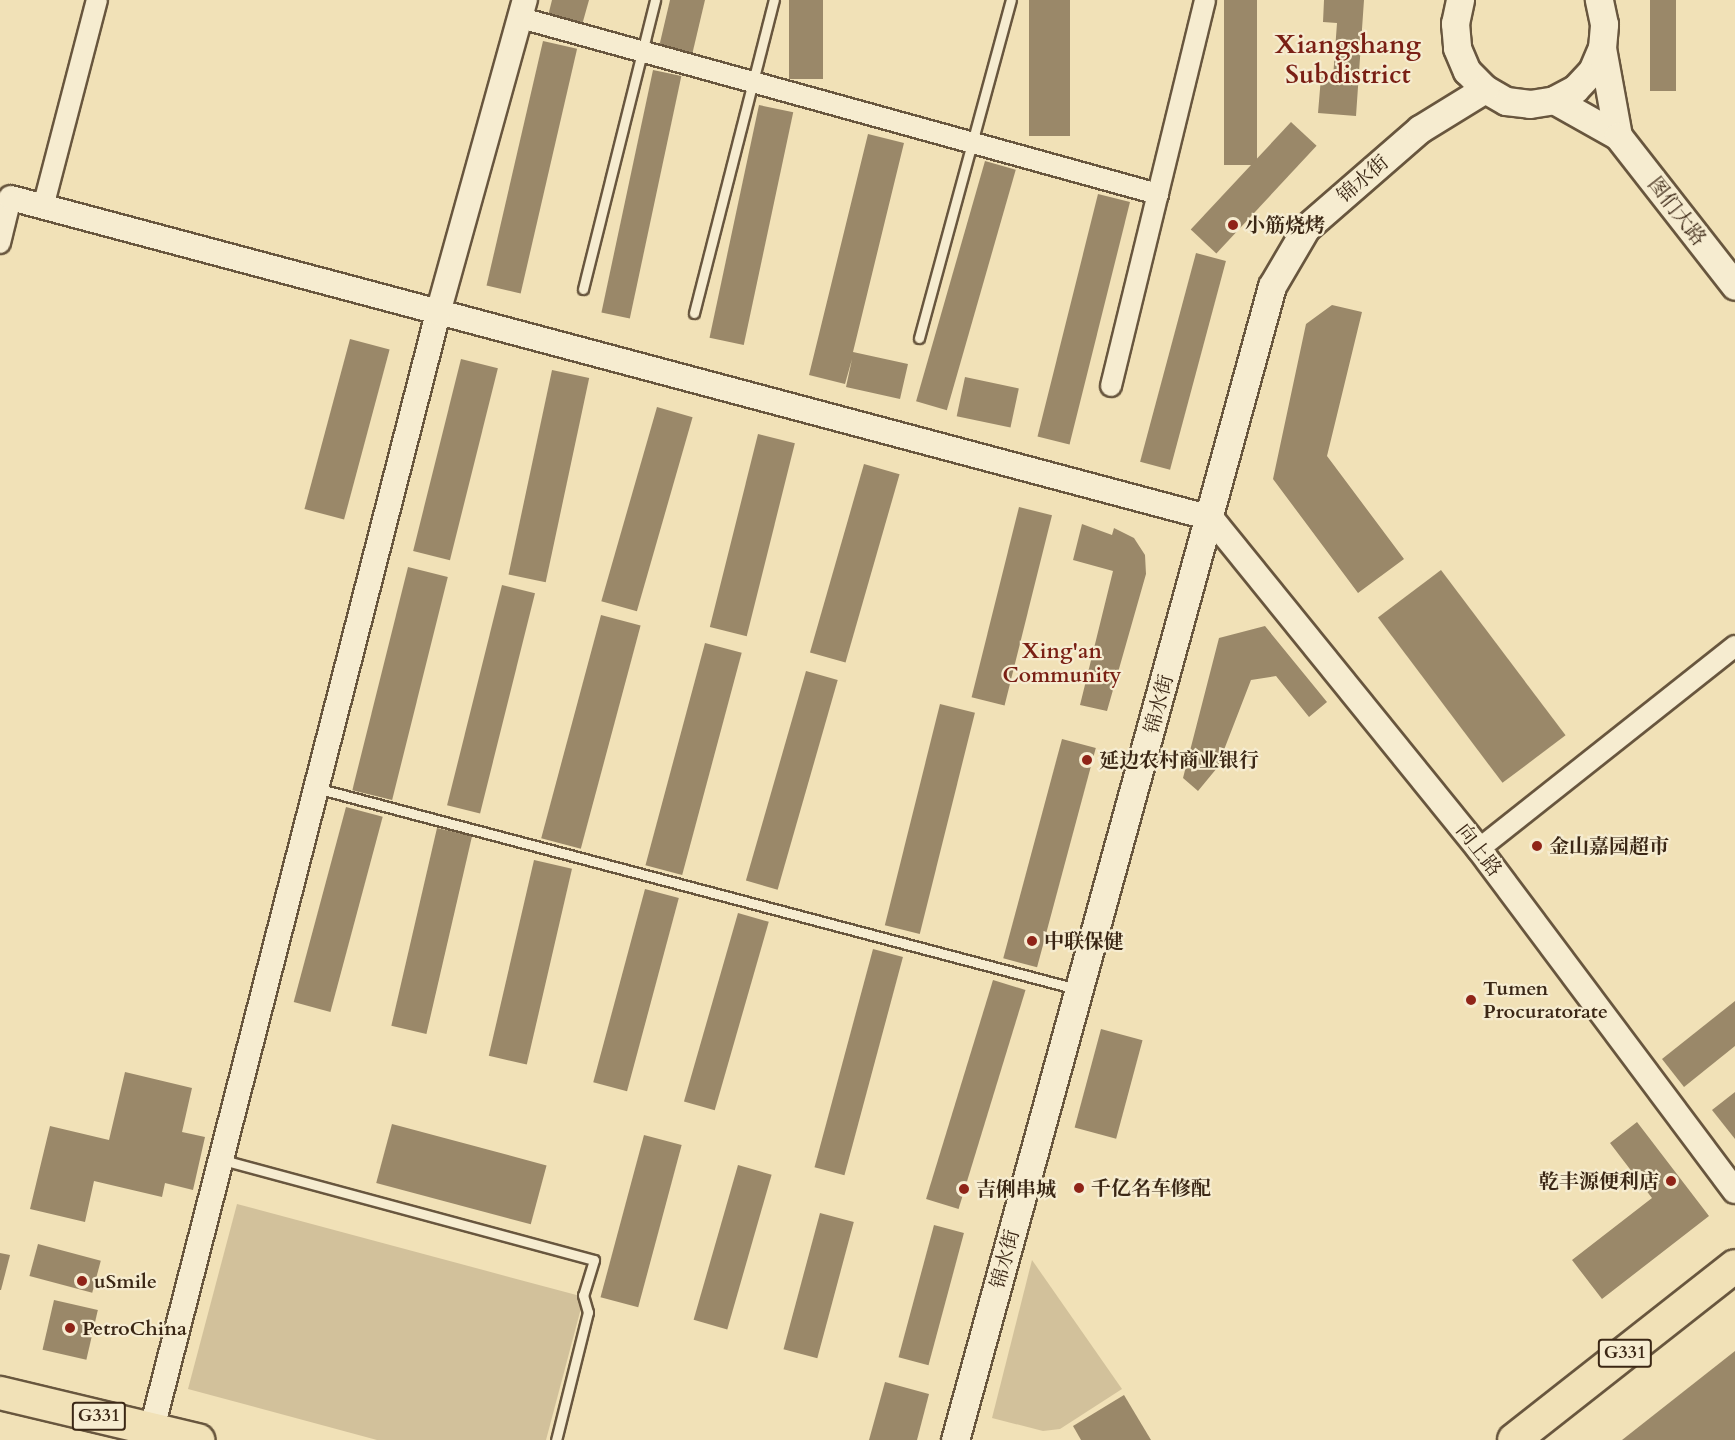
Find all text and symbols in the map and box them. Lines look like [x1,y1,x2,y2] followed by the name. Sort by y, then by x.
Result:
[1275,29,1421,90] district label: Xiangshang Subdistrict
[1332,150,1394,208] street label: 锦水街
[1643,172,1711,250] street label: 图们大路
[1245,213,1325,237] place label: 小筋烧烤
[1226,218,1240,232] marker: 小筋烧烤
[1002,639,1122,689] district label: Xing'an Community
[1140,672,1178,736] street label: 锦水街
[1099,748,1259,772] place label: 延边农村商业银行
[1080,753,1094,767] marker: 延边农村商业银行
[1451,819,1507,881] street label: 向上路
[1549,834,1669,858] place label: 金山嘉园超市
[1530,839,1544,853] marker: 金山嘉园超市
[1044,929,1124,953] place label: 中联保健
[1025,934,1039,948] marker: 中联保健
[1483,976,1608,1023] place label: Tumen Procuratorate
[1464,993,1478,1007] marker: Tumen Procuratorate
[1539,1169,1659,1193] place label: 乾丰源便利店
[1664,1174,1678,1188] marker: 乾丰源便利店
[1091,1176,1211,1200] place label: 千亿名车修配
[976,1177,1056,1201] place label: 吉俐串城
[1072,1181,1086,1195] marker: 千亿名车修配
[957,1182,971,1196] marker: 吉俐串城
[986,1227,1024,1291] street label: 锦水街
[94,1269,157,1293] place label: uSmile
[75,1274,89,1288] marker: uSmile
[82,1316,187,1340] place label: PetroChina
[63,1321,77,1335] marker: PetroChina
[1596,1338,1654,1368] road number: G331
[70,1401,128,1431] road number: G331

